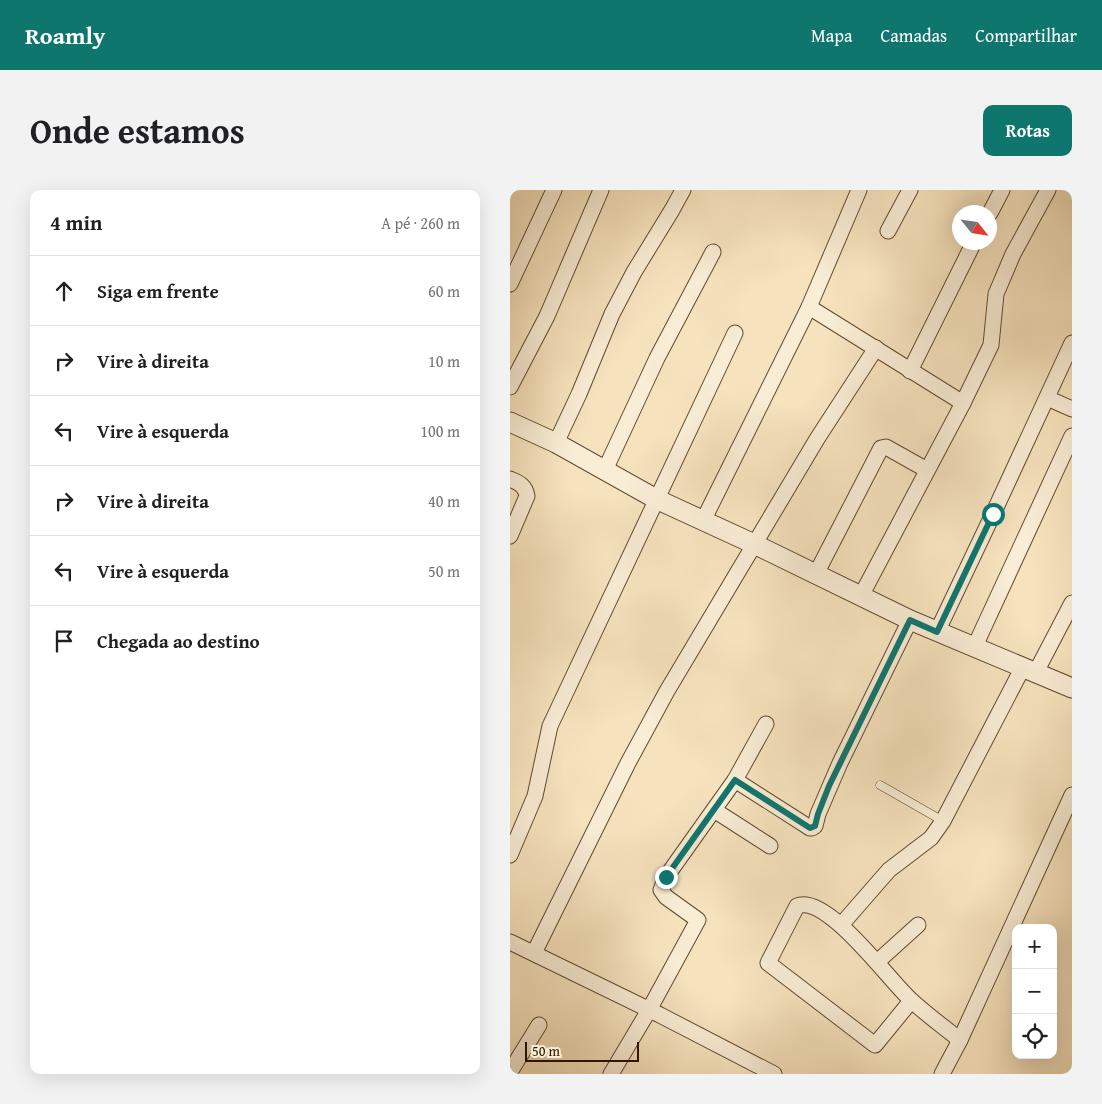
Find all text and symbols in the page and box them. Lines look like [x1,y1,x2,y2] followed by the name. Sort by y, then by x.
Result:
[25,18,105,53] text: Roamly
[811,22,852,49] text: Mapa
[880,22,947,49] text: Camadas
[975,22,1077,49] text: Compartilhar
[30,105,245,156] text: Onde estamos
[983,105,1072,156] button: Rotas
[952,205,997,250] north arrow
[50,207,102,238] text: 4 min
[381,211,460,235] text: A pé · 260 m
[50,277,78,305] icon: ahead
[97,277,219,305] text: Siga em frente
[428,279,460,303] text: 60 m
[50,347,78,375] icon: right
[97,347,209,375] text: Vire à direita
[428,349,460,373] text: 10 m
[50,417,78,445] icon: left
[97,417,229,445] text: Vire à esquerda
[420,419,460,443] text: 100 m
[50,487,78,515] icon: right
[97,487,209,515] text: Vire à direita
[428,489,460,513] text: 40 m
[982,503,1005,526] route start
[50,557,78,585] icon: left
[97,557,229,585] text: Vire à esquerda
[428,559,460,583] text: 50 m
[50,627,78,655] icon: arrive
[97,627,260,655] text: Chegada ao destino
[655,866,678,889] route end
[1012,924,1057,1059] map controls
[1012,924,1057,969] button: +
[1012,969,1057,1014] button: −
[1012,1014,1057,1059] button: locate
[525,1039,639,1062] scale bar
[532,1041,560,1061] text: 50 m

